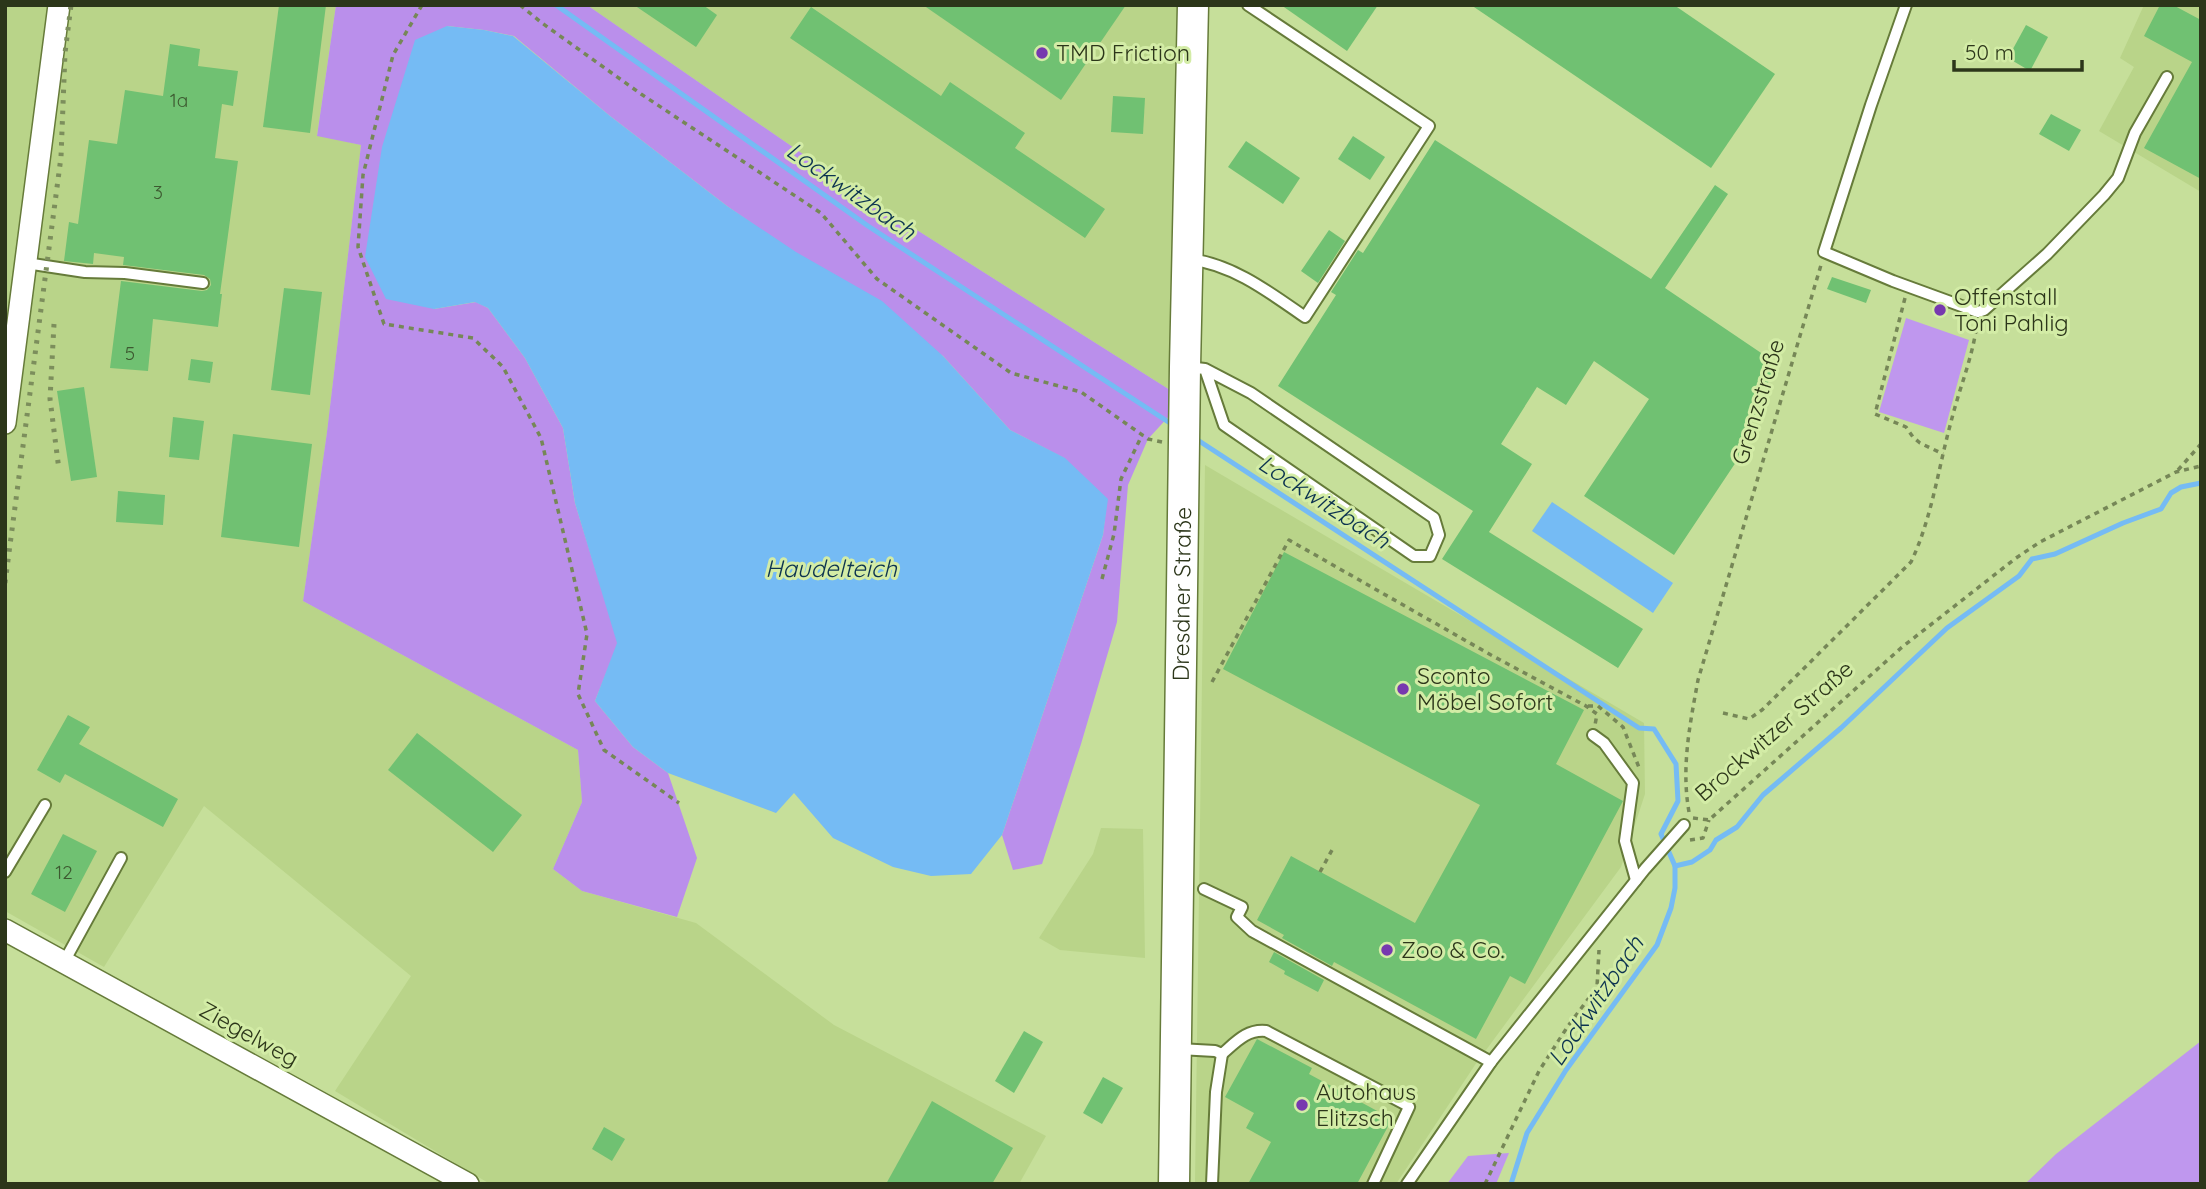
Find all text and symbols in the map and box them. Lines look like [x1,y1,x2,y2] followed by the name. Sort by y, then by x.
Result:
[1954,28,2082,72] scale bar
[1056,38,1190,67] place label: TMD Friction
[1965,39,2014,65] text: 50 m
[1034,45,1050,61] marker: TMD Friction
[170,88,188,112] house number: 1a
[781,135,922,246] water label: Lockwitzbach
[153,180,163,204] house number: 3
[1954,282,2069,337] place label: Offenstall Toni Pahlig
[1932,302,1948,318] marker: Offenstall Toni Pahlig
[1725,336,1790,468] street label: Grenzstraße
[125,341,135,365] house number: 5
[1253,448,1396,555] water label: Lockwitzbach
[1166,507,1197,681] street label: Dresdner Straße
[765,553,897,583] water label: Haudelteich
[1688,654,1859,807] street label: Brockwitzer Straße
[1417,661,1553,716] place label: Sconto Möbel Sofort
[1395,681,1411,697] marker: Sconto Möbel Sofort
[55,860,73,884] house number: 12
[1541,929,1650,1071] water label: Lockwitzbach
[1401,935,1505,964] place label: Zoo & Co.
[1379,942,1395,958] marker: Zoo & Co.
[195,994,304,1073] street label: Ziegelweg
[1316,1077,1416,1132] place label: Autohaus Elitzsch
[1294,1097,1310,1113] marker: Autohaus Elitzsch

